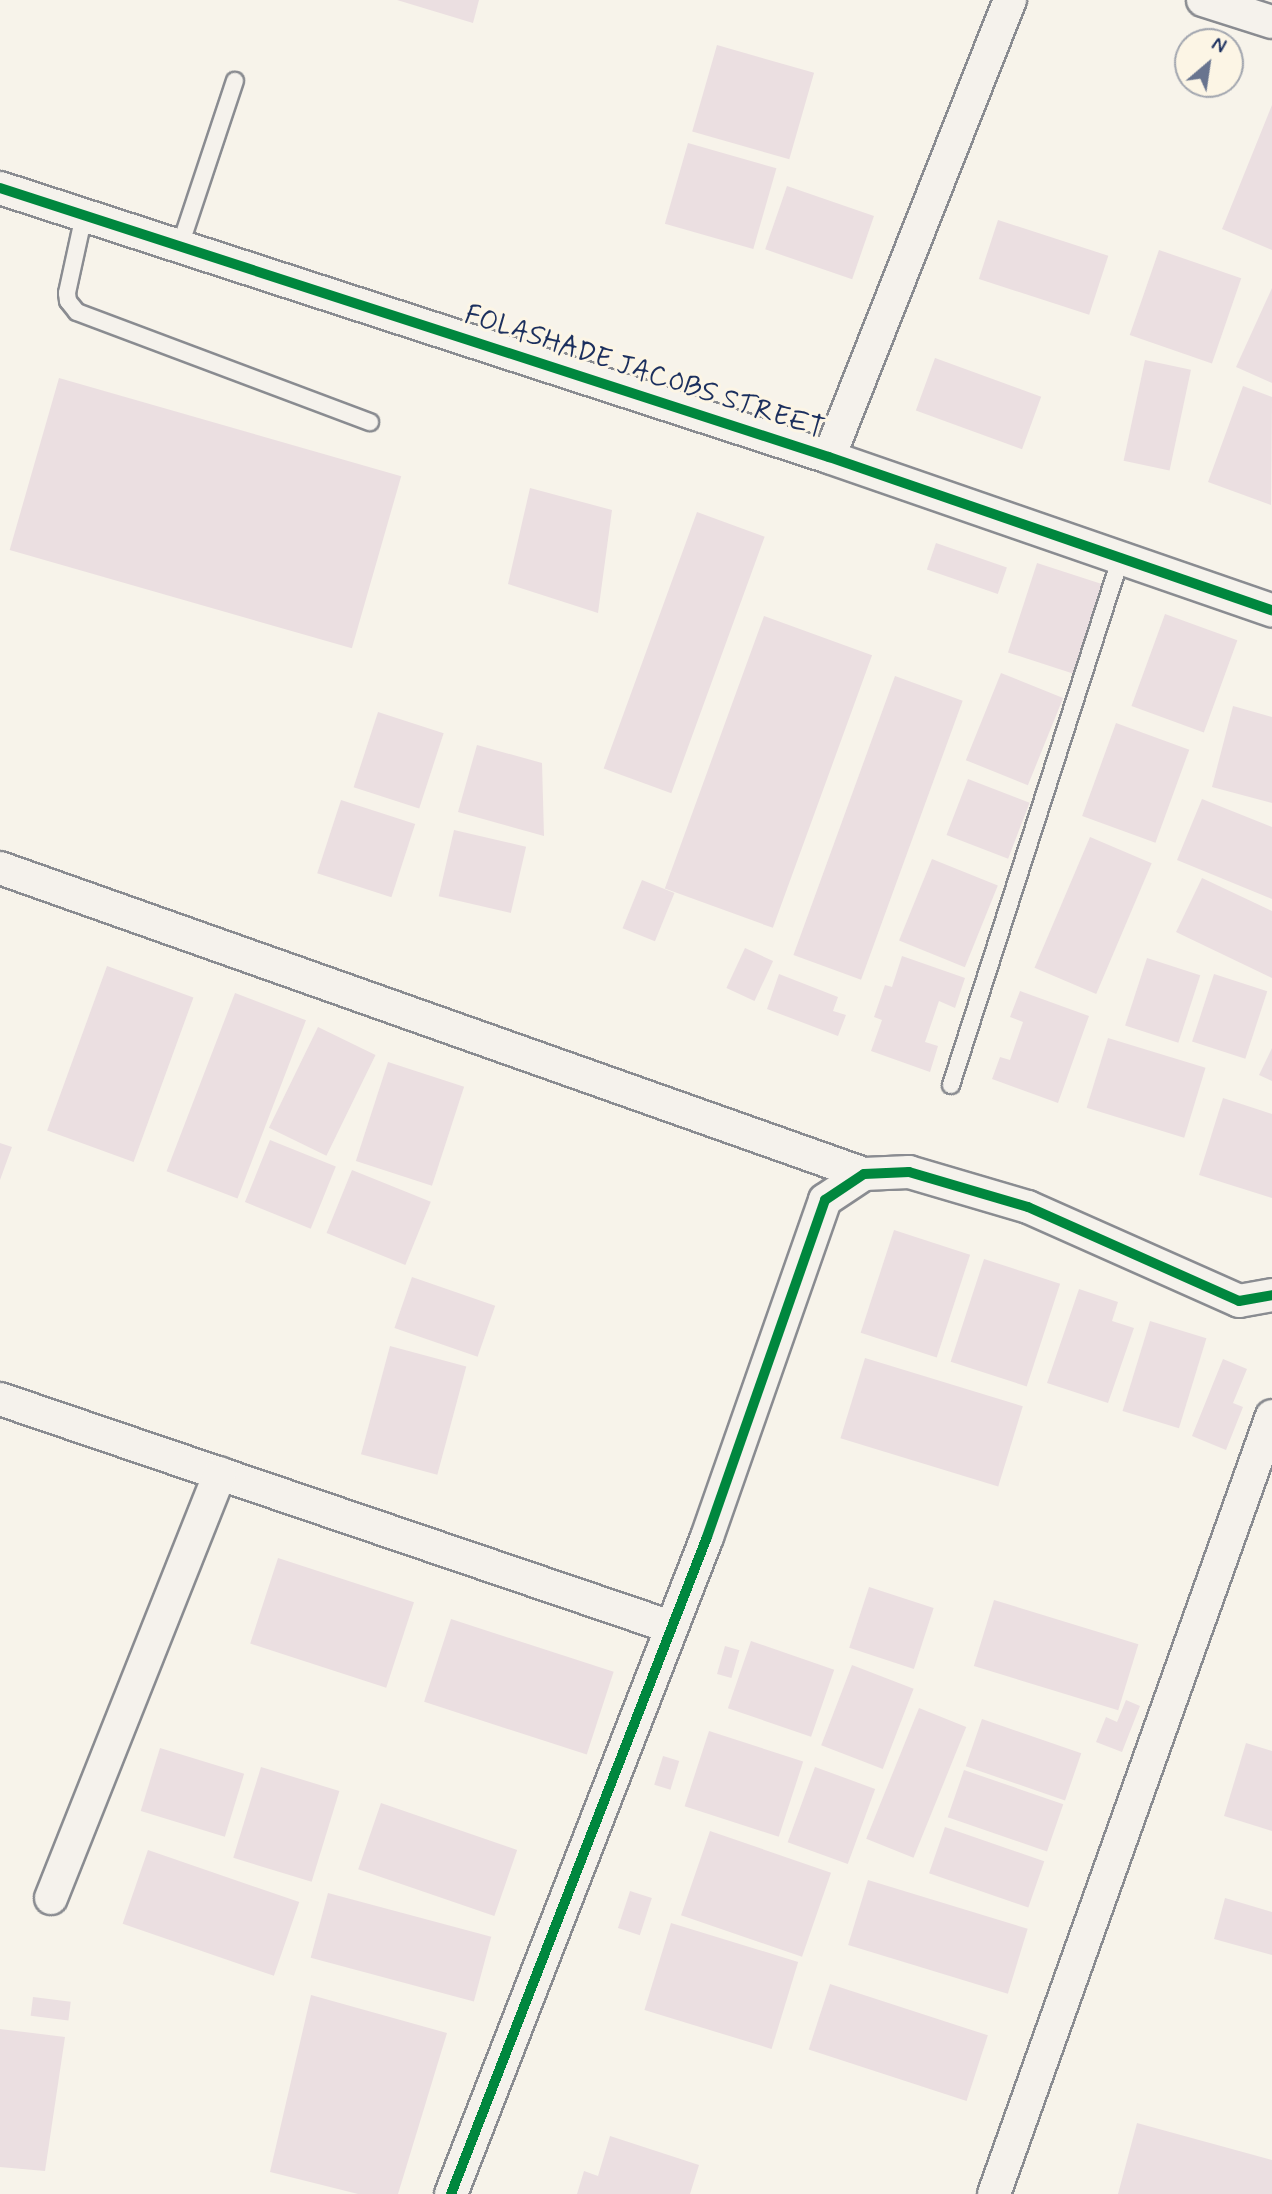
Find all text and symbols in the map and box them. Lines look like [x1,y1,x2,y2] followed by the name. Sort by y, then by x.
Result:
[1174,28,1244,98] north arrow
[1207,32,1230,60] text: N
[460,299,828,447] street label: FOLASHADE JACOBS STREET

